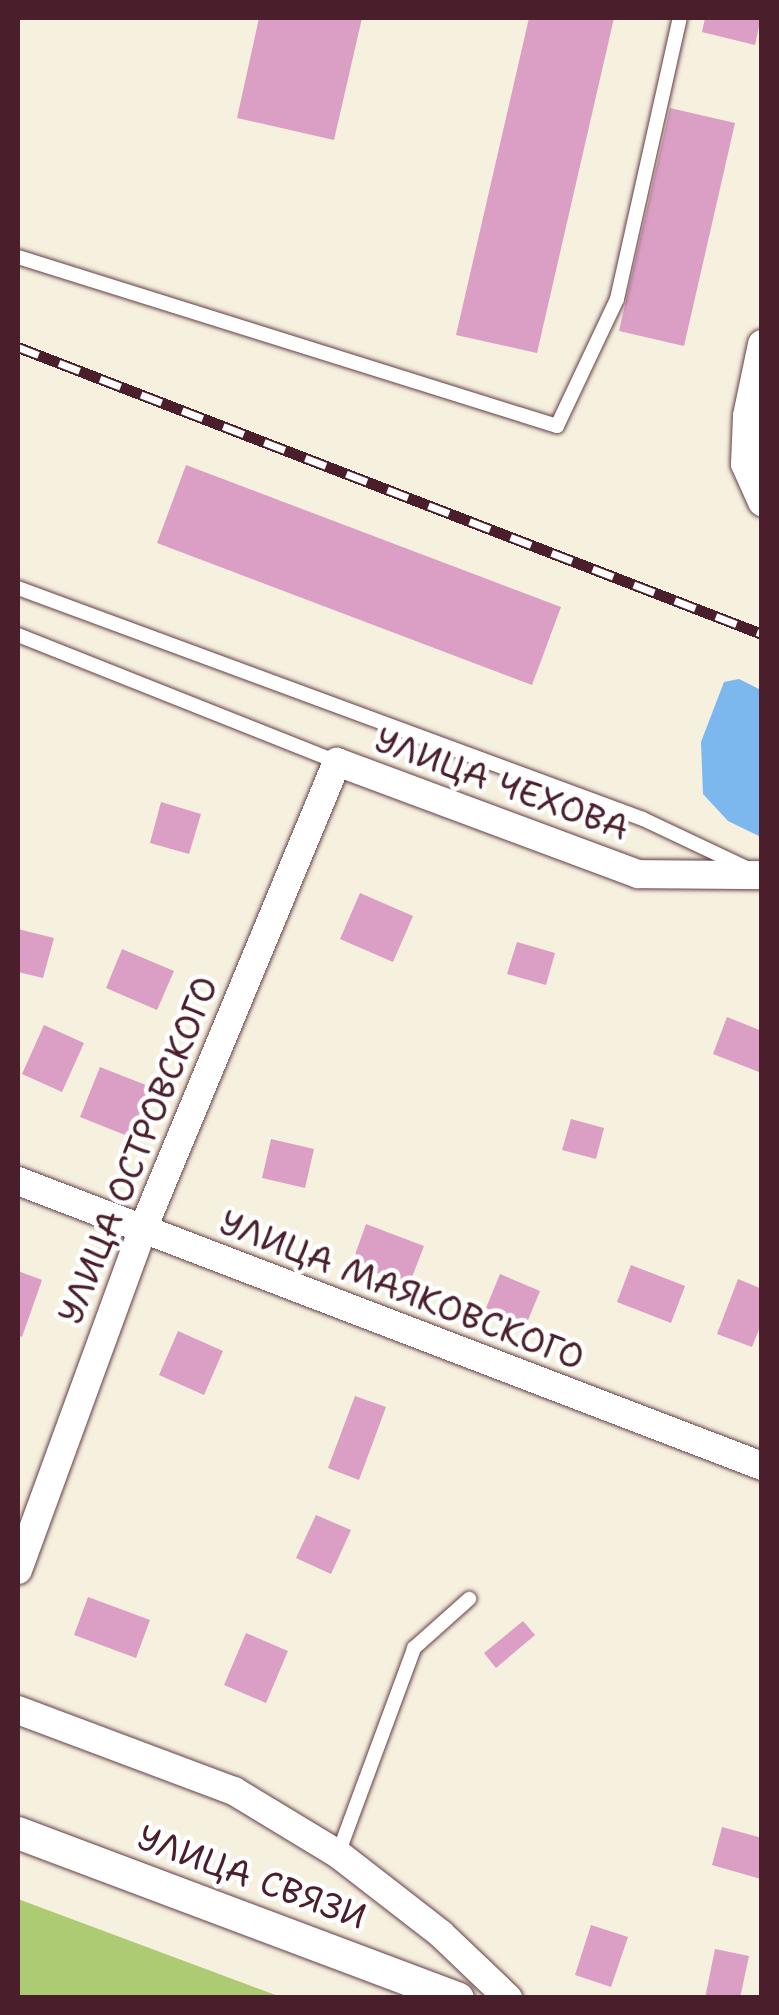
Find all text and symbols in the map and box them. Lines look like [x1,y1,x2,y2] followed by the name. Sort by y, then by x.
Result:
[369,719,635,849] street label: УЛИЦА ЧЕХОВА
[49,970,227,1330] street label: УЛИЦА ОСТРОВСКОГО
[214,1201,590,1379] street label: УЛИЦА МАЯКОВСКОГО
[132,1816,372,1938] street label: УЛИЦА СВЯЗИ

